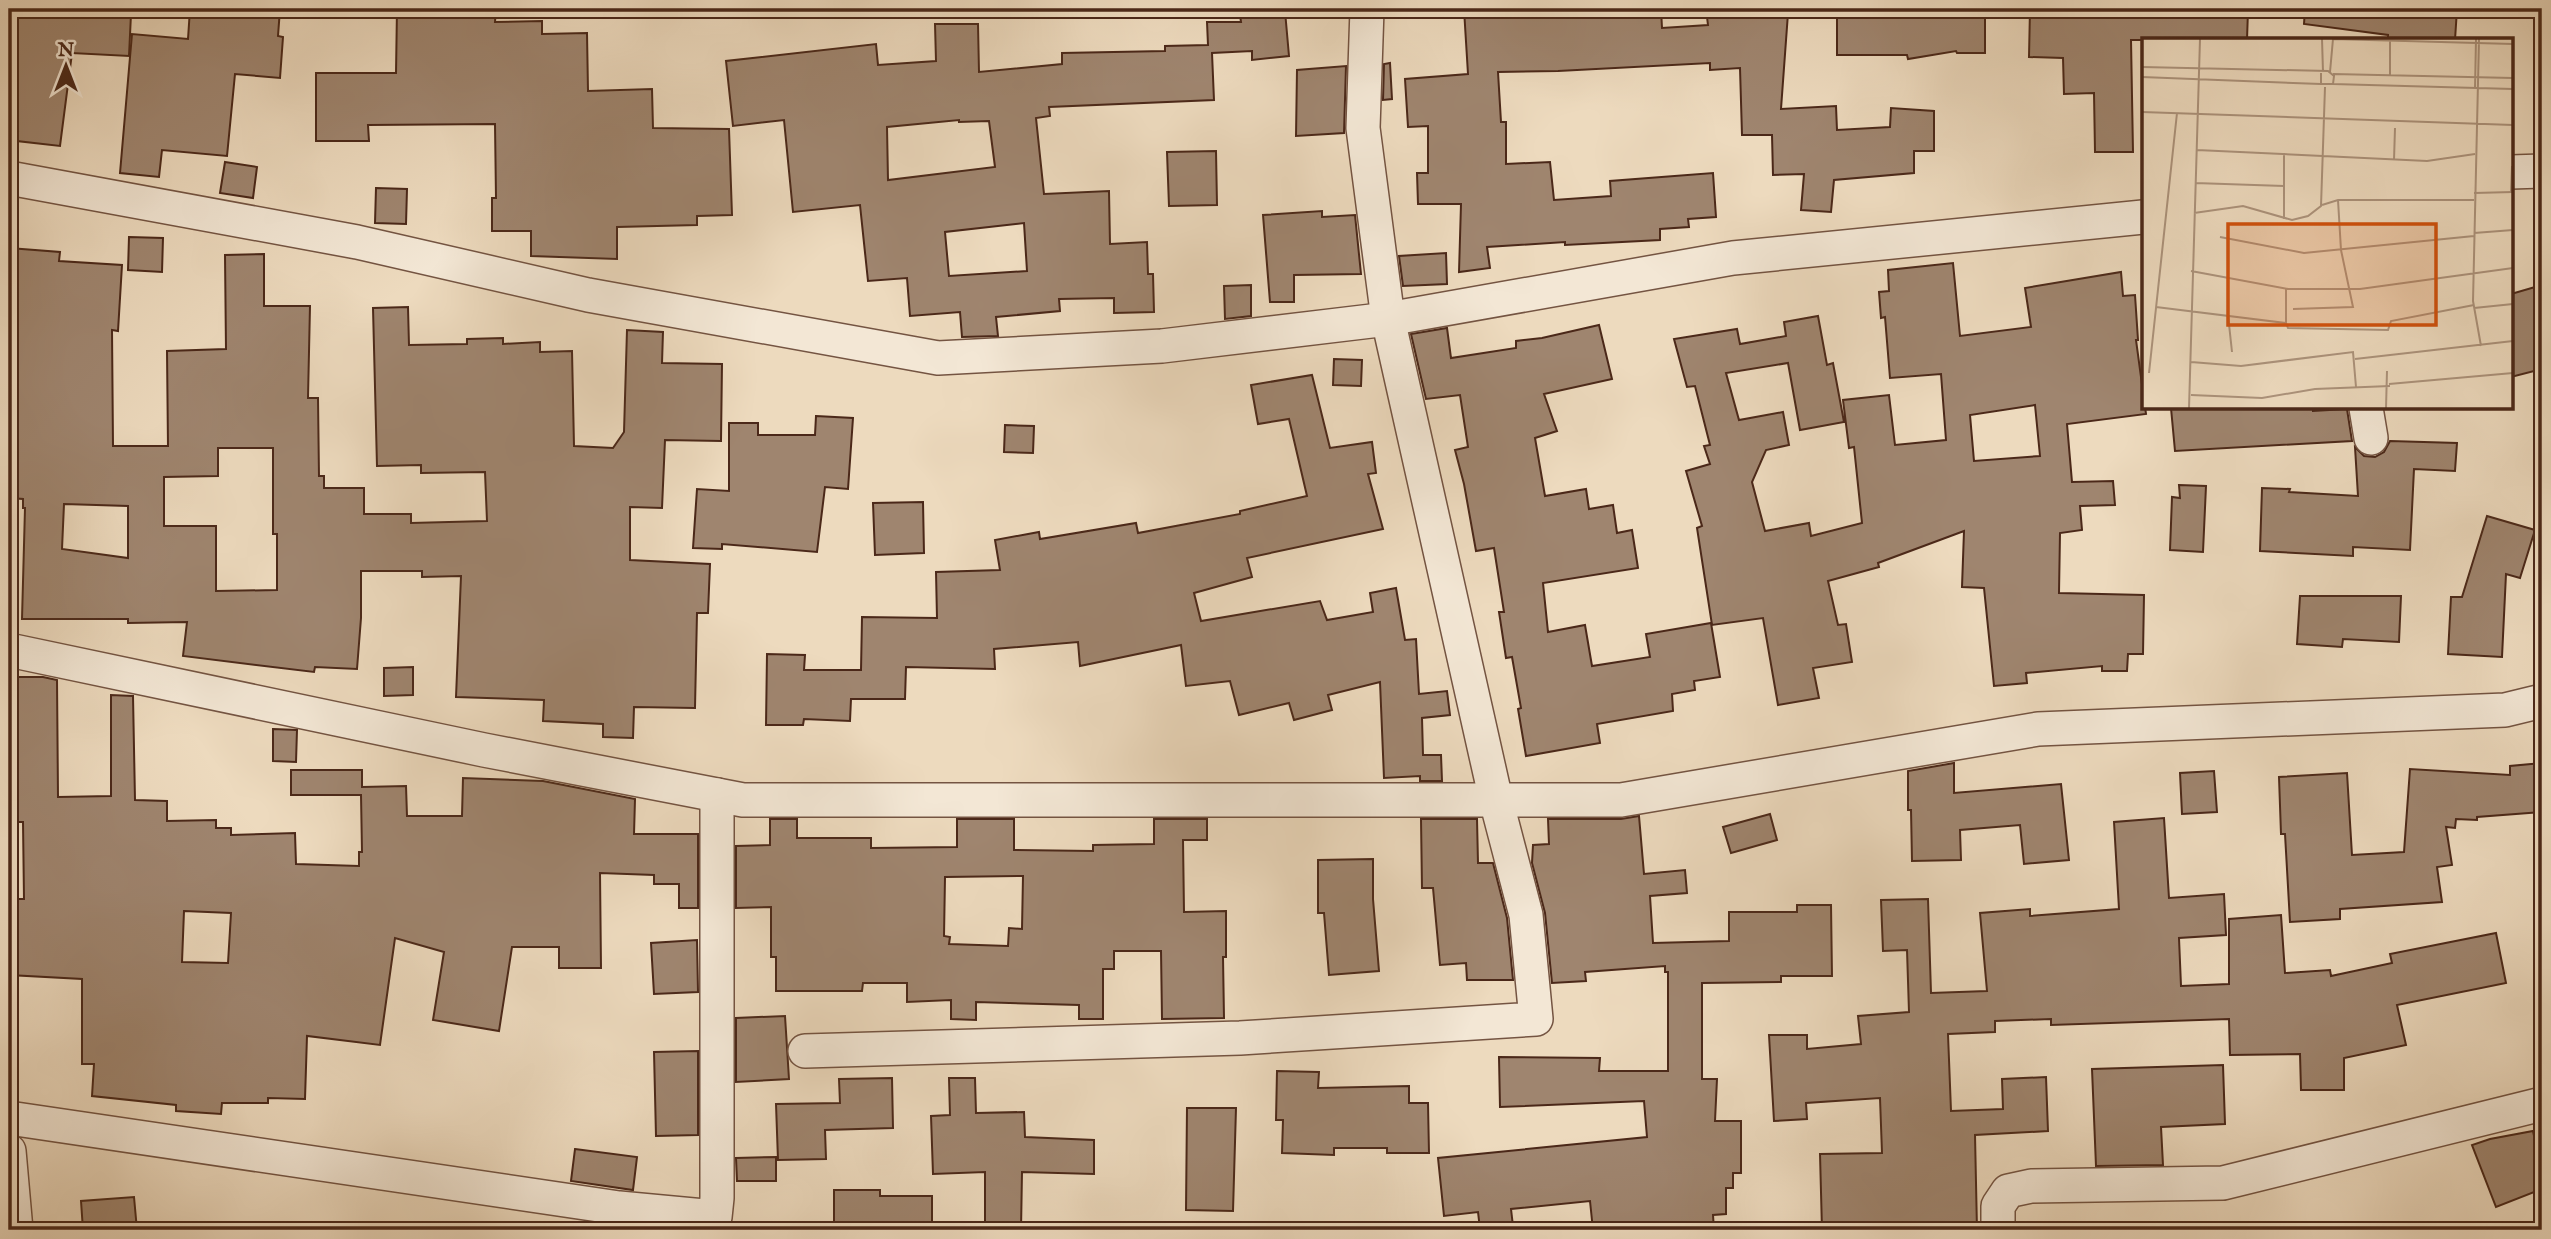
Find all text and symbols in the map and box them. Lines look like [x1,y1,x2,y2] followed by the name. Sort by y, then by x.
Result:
[32,32,102,102] north arrow
[2142,38,2512,410] inset map
[57,39,75,63] text: N

